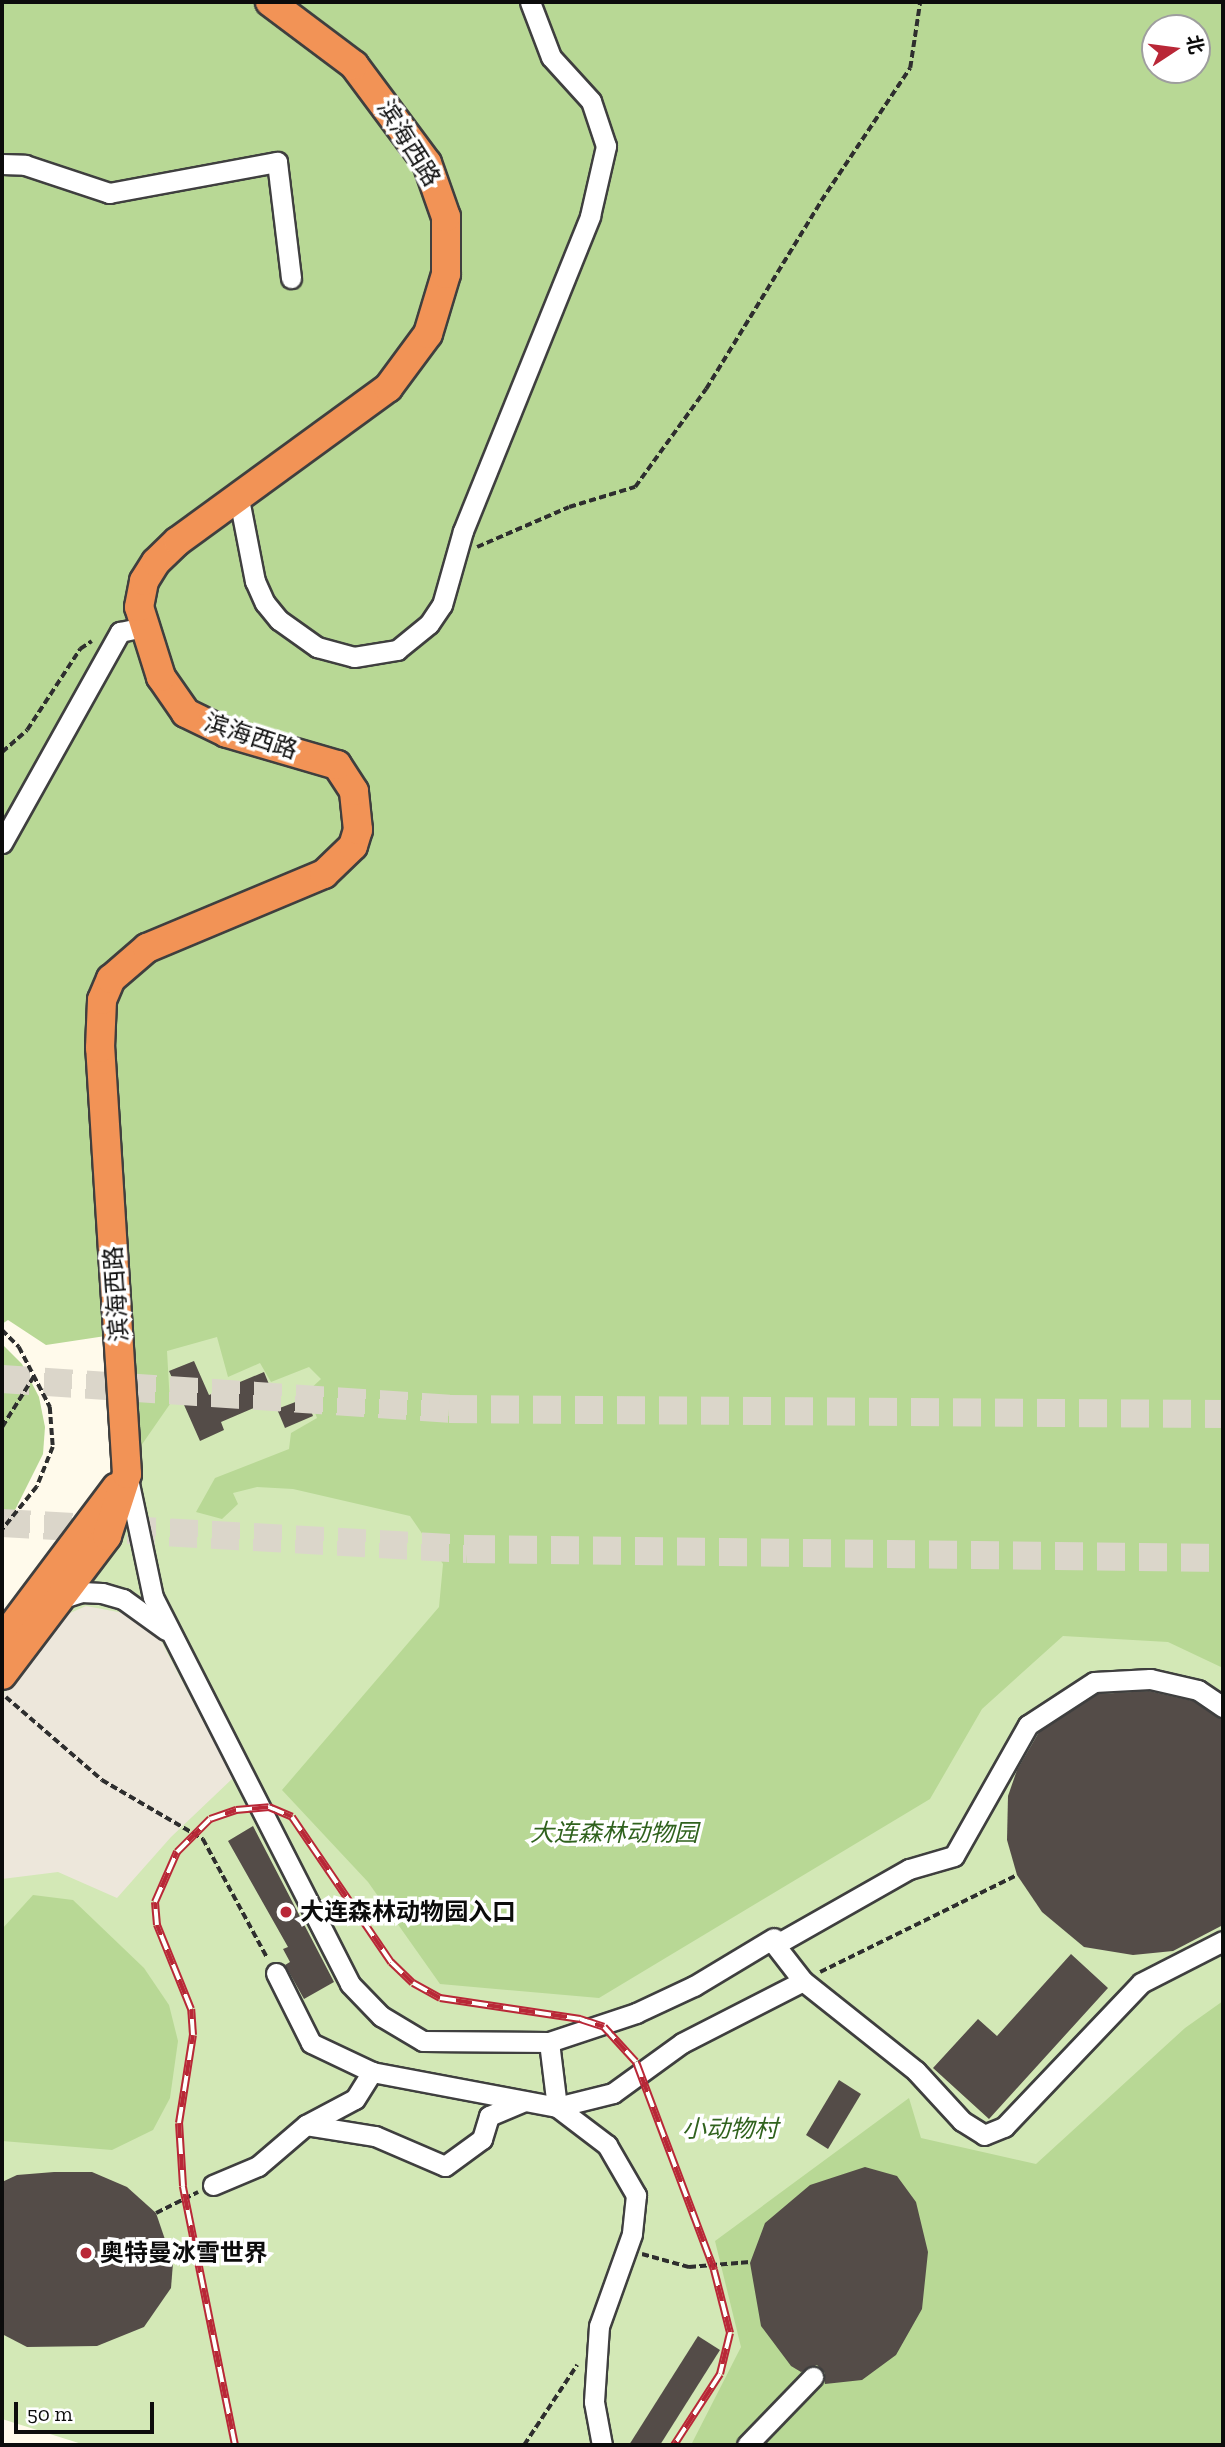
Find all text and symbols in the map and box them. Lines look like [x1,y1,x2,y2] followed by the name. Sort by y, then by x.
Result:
[1141,14,1211,84] north arrow
[1182,33,1208,56] text: 北
[371,95,447,191] street label: 滨海西路
[201,707,301,765] street label: 滨海西路
[98,1245,134,1343] street label: 滨海西路
[530,1819,698,1847] park label: 大连森林动物园
[300,1898,516,1926] place label: 大连森林动物园入口
[278,1904,294,1920] marker: 大连森林动物园入口
[682,2115,778,2143] park label: 小动物村
[100,2239,268,2267] place label: 奥特曼冰雪世界
[78,2245,94,2261] marker: 奥特曼冰雪世界
[18,2388,158,2432] scale bar
[27,2401,73,2426] text: 50 m

